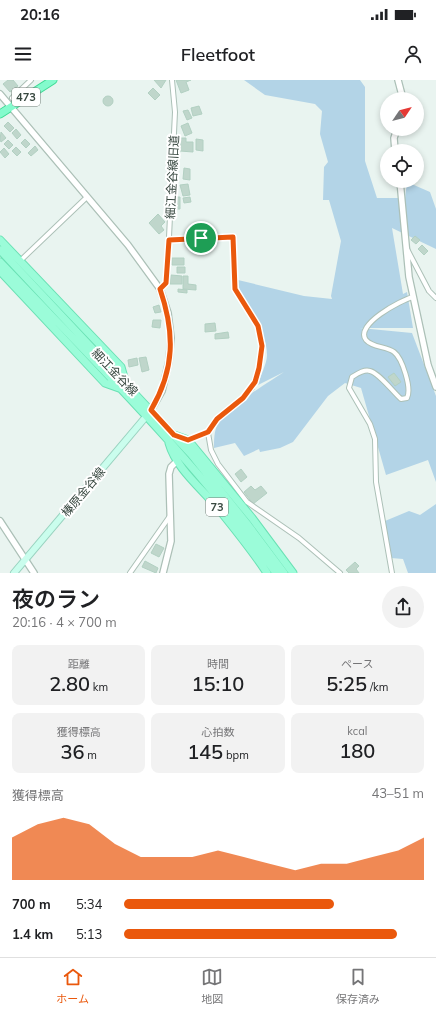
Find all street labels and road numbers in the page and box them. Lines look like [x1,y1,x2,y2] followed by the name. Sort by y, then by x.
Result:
[12,88,40,106] road number: 473
[162,135,182,219] street label: 細江金谷線旧道
[89,345,141,399] street label: 細江金谷線
[58,464,108,520] street label: 榛原金谷線
[206,498,228,516] road number: 73

